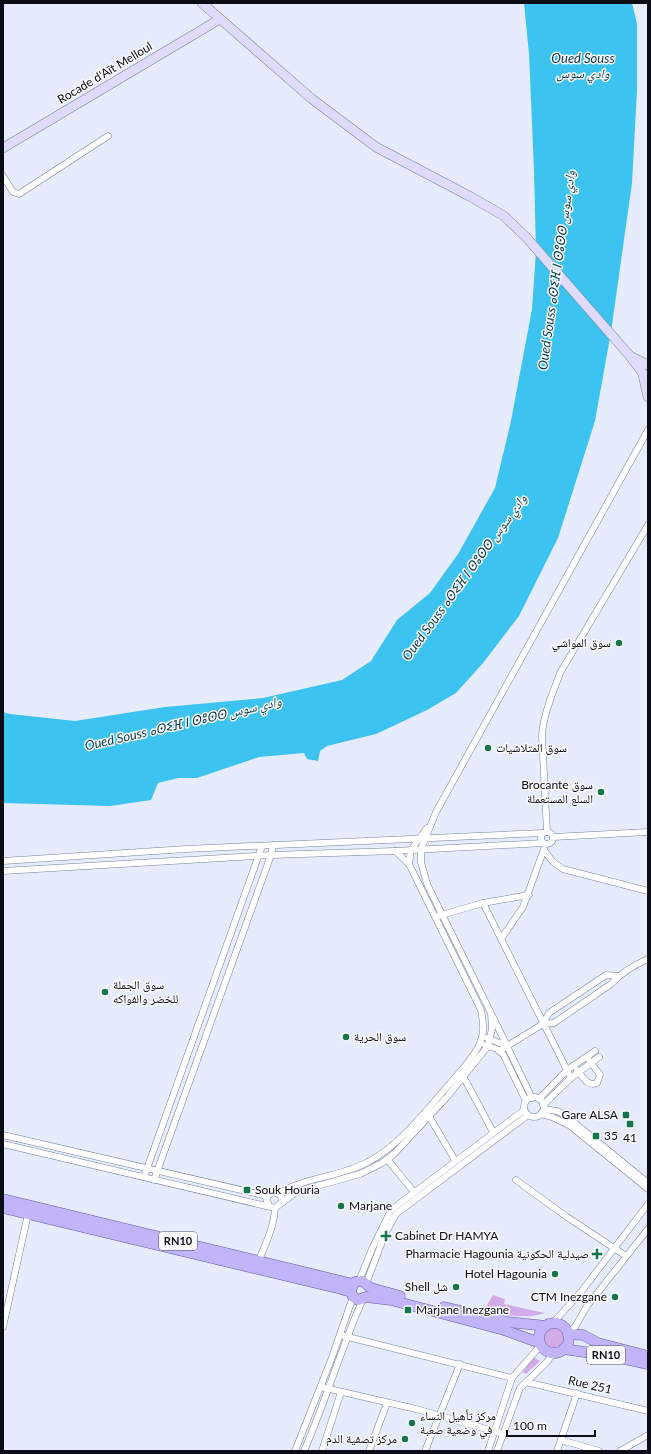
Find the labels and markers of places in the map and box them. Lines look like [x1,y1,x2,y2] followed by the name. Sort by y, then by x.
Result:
[552,635,611,653] place label: سوق المواشي
[614,638,624,648] marker: سوق المواشي
[496,740,567,755] place label: سوق المتلاشيات
[483,743,493,753] marker: سوق المتلاشيات
[521,777,593,806] place label: Brocante سوق السلع المستعملة
[596,787,606,797] marker: Brocante سوق السلع المستعملة
[113,977,178,1006] place label: سوق الجملة للخضر والفواكه
[100,987,110,997] marker: سوق الجملة للخضر والفواكه
[354,1029,406,1044] place label: سوق الحرية
[341,1032,351,1042] marker: سوق الحرية
[561,1107,619,1122] place label: Gare ALSA
[621,1110,631,1120] marker: Gare ALSA
[625,1119,635,1129] marker: 41
[604,1128,618,1143] place label: 35
[623,1130,637,1145] place label: 41
[591,1131,601,1141] marker: 35
[255,1182,320,1197] place label: Souk Houria
[242,1185,252,1195] marker: Souk Houria
[349,1198,392,1213] place label: Marjane
[336,1201,346,1211] marker: Marjane
[395,1228,499,1243] place label: Cabinet Dr HAMYA
[380,1230,392,1242] marker: Cabinet Dr HAMYA
[405,1246,589,1261] place label: Pharmacie Hagounia صيدلية الحكونية
[592,1249,602,1259] marker: Pharmacie Hagounia صيدلية الحكونية
[465,1266,547,1281] place label: Hotel Hagounia
[550,1269,560,1279] marker: Hotel Hagounia
[405,1279,448,1294] place label: Shell شل
[451,1282,461,1292] marker: Shell شل
[531,1289,607,1304] place label: CTM Inezgane
[610,1292,620,1302] marker: CTM Inezgane
[416,1302,509,1317] place label: Marjane Inezgane
[403,1305,413,1315] marker: Marjane Inezgane
[420,1408,496,1440] place label: مركز تأهيل النساء في وضعية صعبة
[407,1418,417,1428] marker: مركز تأهيل النساء في وضعية صعبة
[326,1431,397,1447] place label: مركز تصفية الدم
[400,1434,410,1444] marker: مركز تصفية الدم

